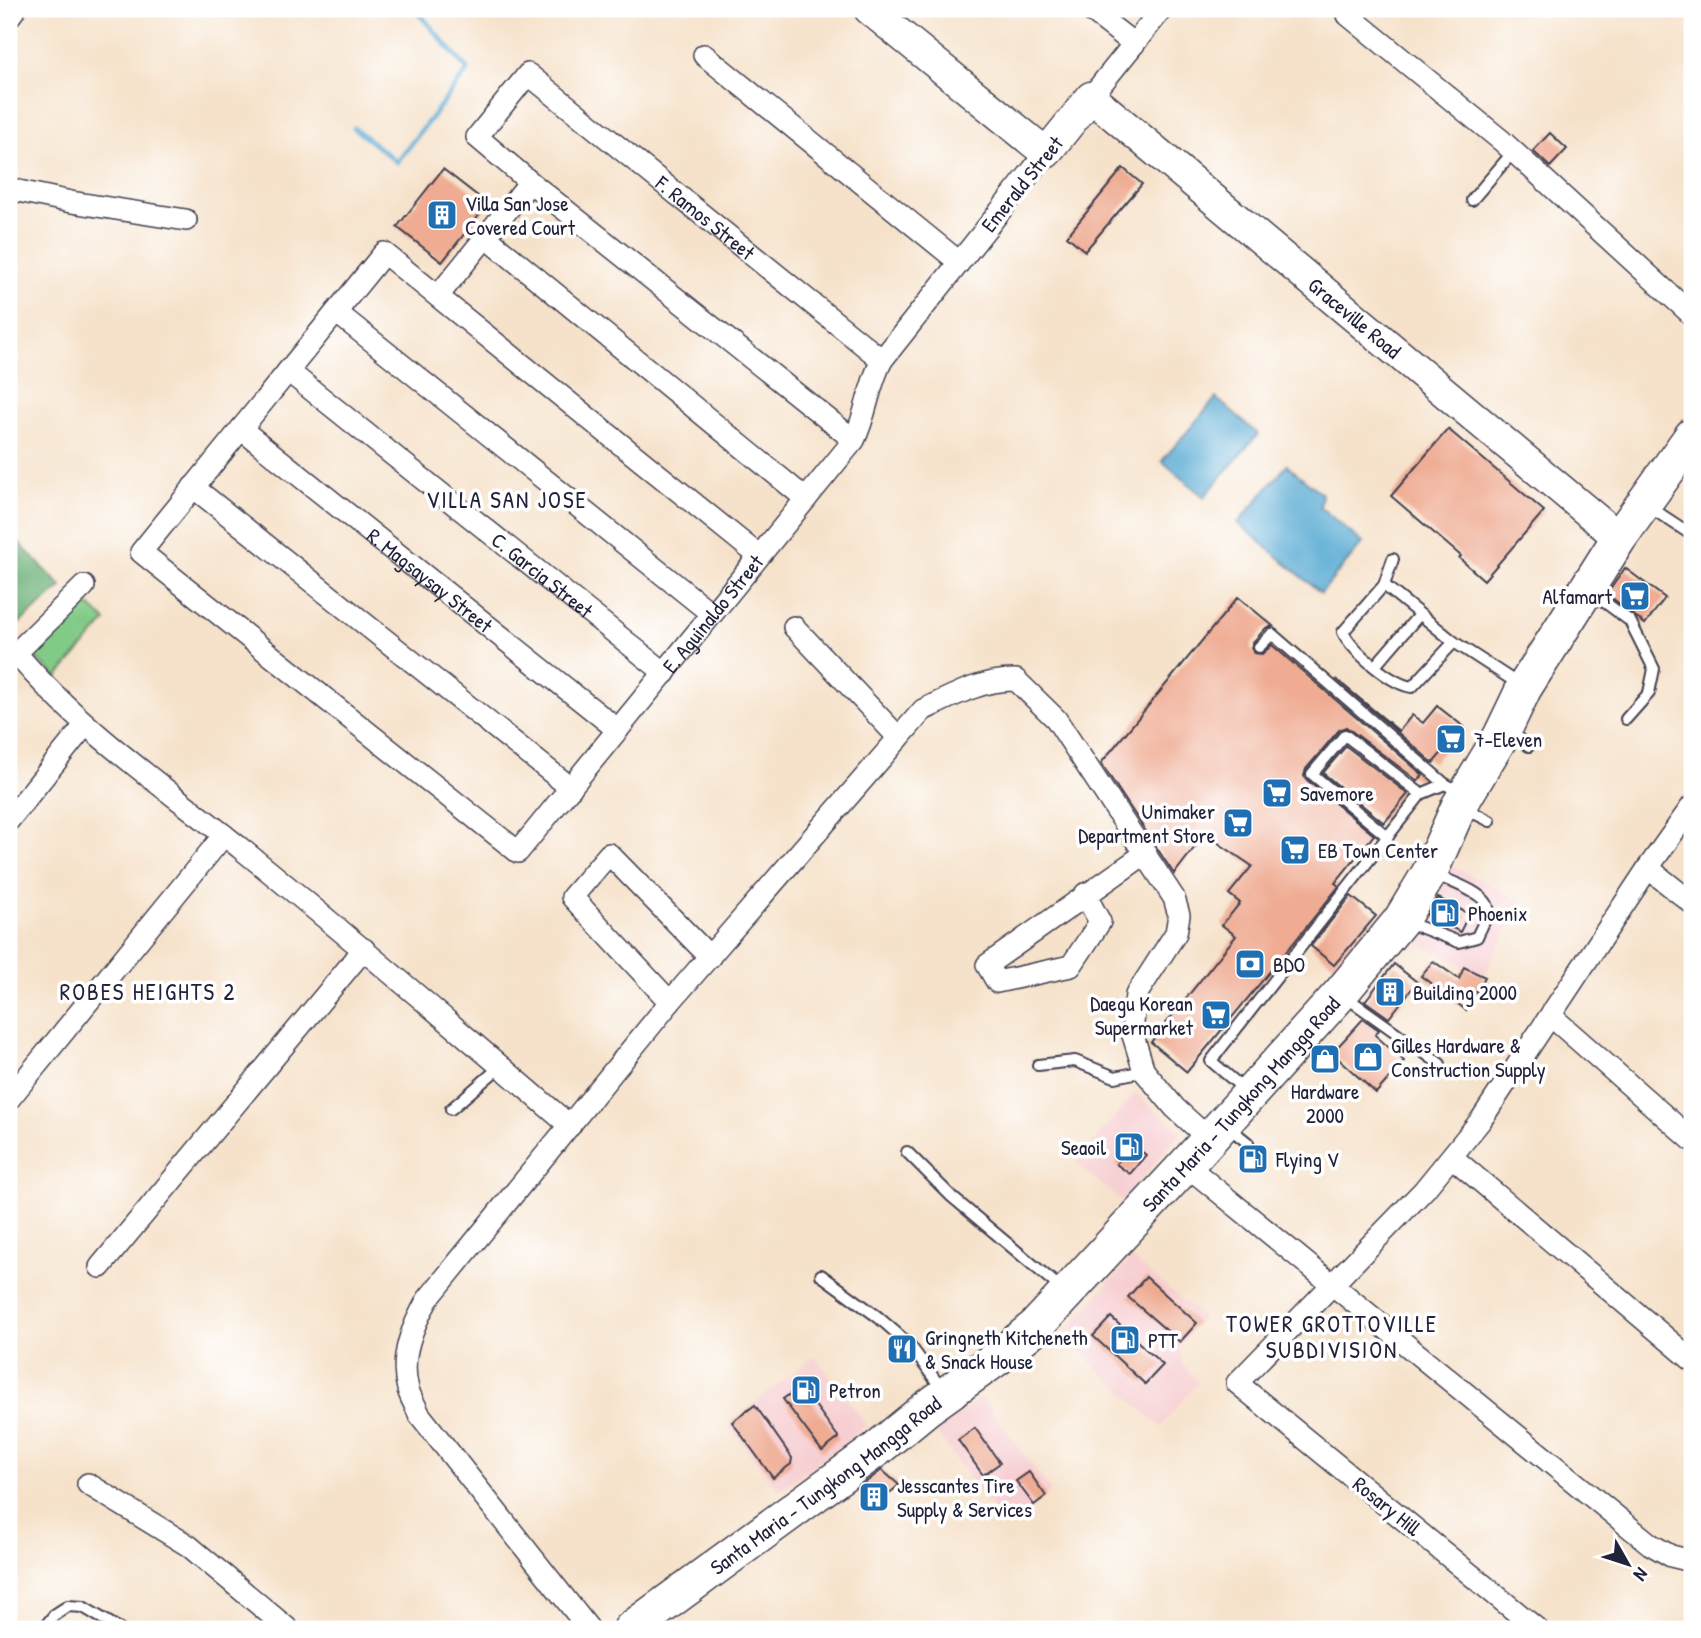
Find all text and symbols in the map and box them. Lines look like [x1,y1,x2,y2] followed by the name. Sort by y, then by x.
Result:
[974,129,1070,238] street label: Emerald Street
[649,168,762,267] street label: F. Ramos Street
[465,189,576,242] place label: Villa San Jose Covered Court
[425,198,459,232] building icon: Villa San Jose Covered Court
[1302,270,1408,365] street label: Graceville Road
[426,484,588,515] district label: VILLA SAN JOSE
[361,521,500,640] street label: R. Magsaysay Street
[486,525,600,625] street label: C. Garcia Street
[655,547,770,679] street label: E. Aguinaldo Street
[1618,579,1652,613] supermarket icon: Alfamart
[1543,582,1613,611] place label: Alfamart
[1434,722,1468,756] supermarket icon: 7-Eleven
[1474,725,1542,754] place label: 7-Eleven
[1260,776,1294,810] supermarket icon: Savemore
[1300,779,1374,808] place label: Savemore
[1078,797,1215,850] place label: Unimaker Department Store
[1221,806,1255,840] supermarket icon: Unimaker Department Store
[1278,833,1312,867] supermarket icon: EB Town Center
[1318,836,1438,865] place label: EB Town Center
[1428,896,1462,930] fuel station icon: Phoenix
[1468,899,1527,928] place label: Phoenix
[1233,947,1267,981] bank icon: BDO
[1273,950,1305,979] place label: BDO
[1373,975,1407,1009] building icon: Building 2000
[60,976,236,1007] district label: ROBES HEIGHTS 2
[1413,978,1517,1007] place label: Building 2000
[1090,989,1194,1042] place label: Daegu Korean Supermarket
[1135,990,1346,1218] street label: Santa Maria - Tungkong Mangga Road
[1199,998,1233,1032] supermarket icon: Daegu Korean Supermarket
[1391,1031,1546,1084] place label: Gilles Hardware & Construction Supply
[1351,1040,1385,1074] shop icon: Gilles Hardware & Construction Supply
[1308,1042,1342,1076] shop icon: Hardware 2000
[1291,1077,1359,1130] place label: Hardware 2000
[1112,1130,1146,1164] fuel station icon: Seaoil
[1061,1133,1106,1162] place label: Seaoil
[1236,1142,1270,1176] fuel station icon: Flying V
[1275,1145,1339,1174] place label: Flying V
[1226,1308,1438,1365] district label: TOWER GROTTOVILLE SUBDIVISION
[925,1323,1088,1376] place label: Gringneth Kitcheneth & Snack House
[1108,1323,1142,1357] fuel station icon: PTT
[1148,1326,1179,1355] place label: PTT
[885,1332,919,1366] restaurant icon: Gringneth Kitcheneth & Snack House
[789,1373,823,1407] fuel station icon: Petron
[829,1376,881,1405] place label: Petron
[704,1388,946,1581] street label: Santa Maria - Tungkong Mangga Road
[1347,1470,1428,1543] street label: Rosary Hill
[897,1471,1032,1524] place label: Jesscantes Tire Supply & Services
[857,1480,891,1514] building icon: Jesscantes Tire Supply & Services
[1592,1530,1662,1600] north arrow
[1628,1563,1654,1587] text: N

